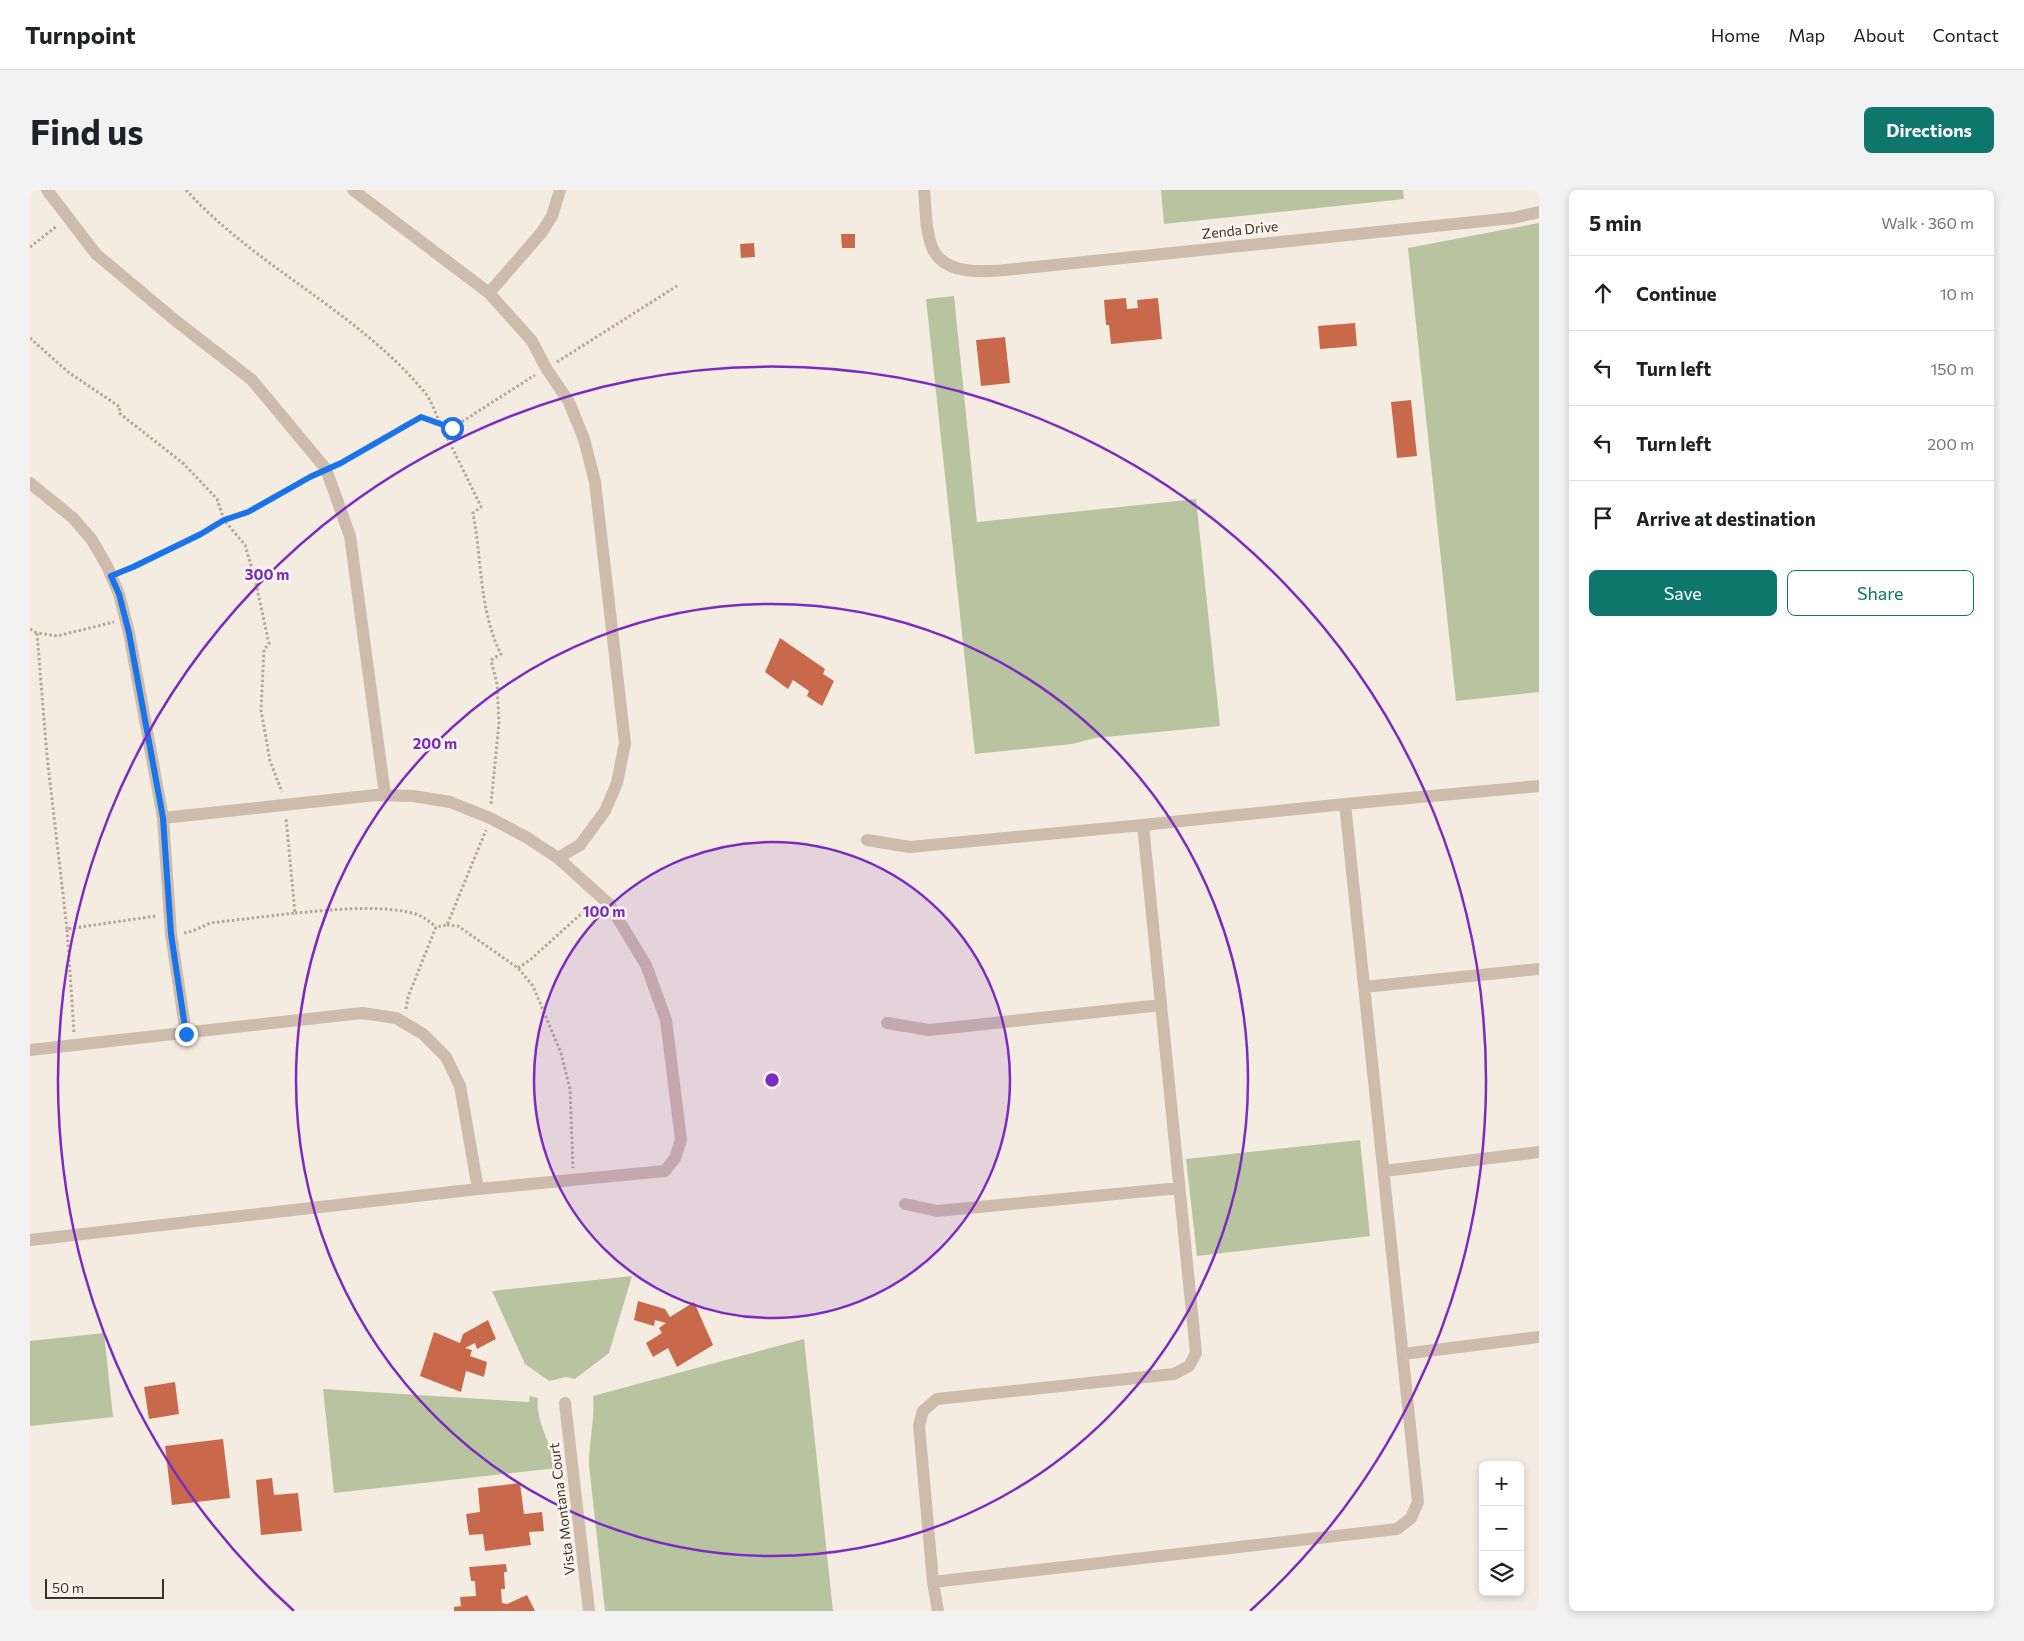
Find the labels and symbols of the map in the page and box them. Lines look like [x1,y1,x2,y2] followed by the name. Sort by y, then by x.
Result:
[1201,217,1279,242] street label: Zenda Drive
[441,417,464,440] route start
[245,565,289,583] text: 300 m
[413,734,457,752] text: 200 m
[583,902,625,920] text: 100 m
[175,1023,198,1046] route end
[763,1071,781,1089] centre of rings
[545,1442,578,1576] street label: Vista Montana Court
[45,1576,164,1599] scale bar

